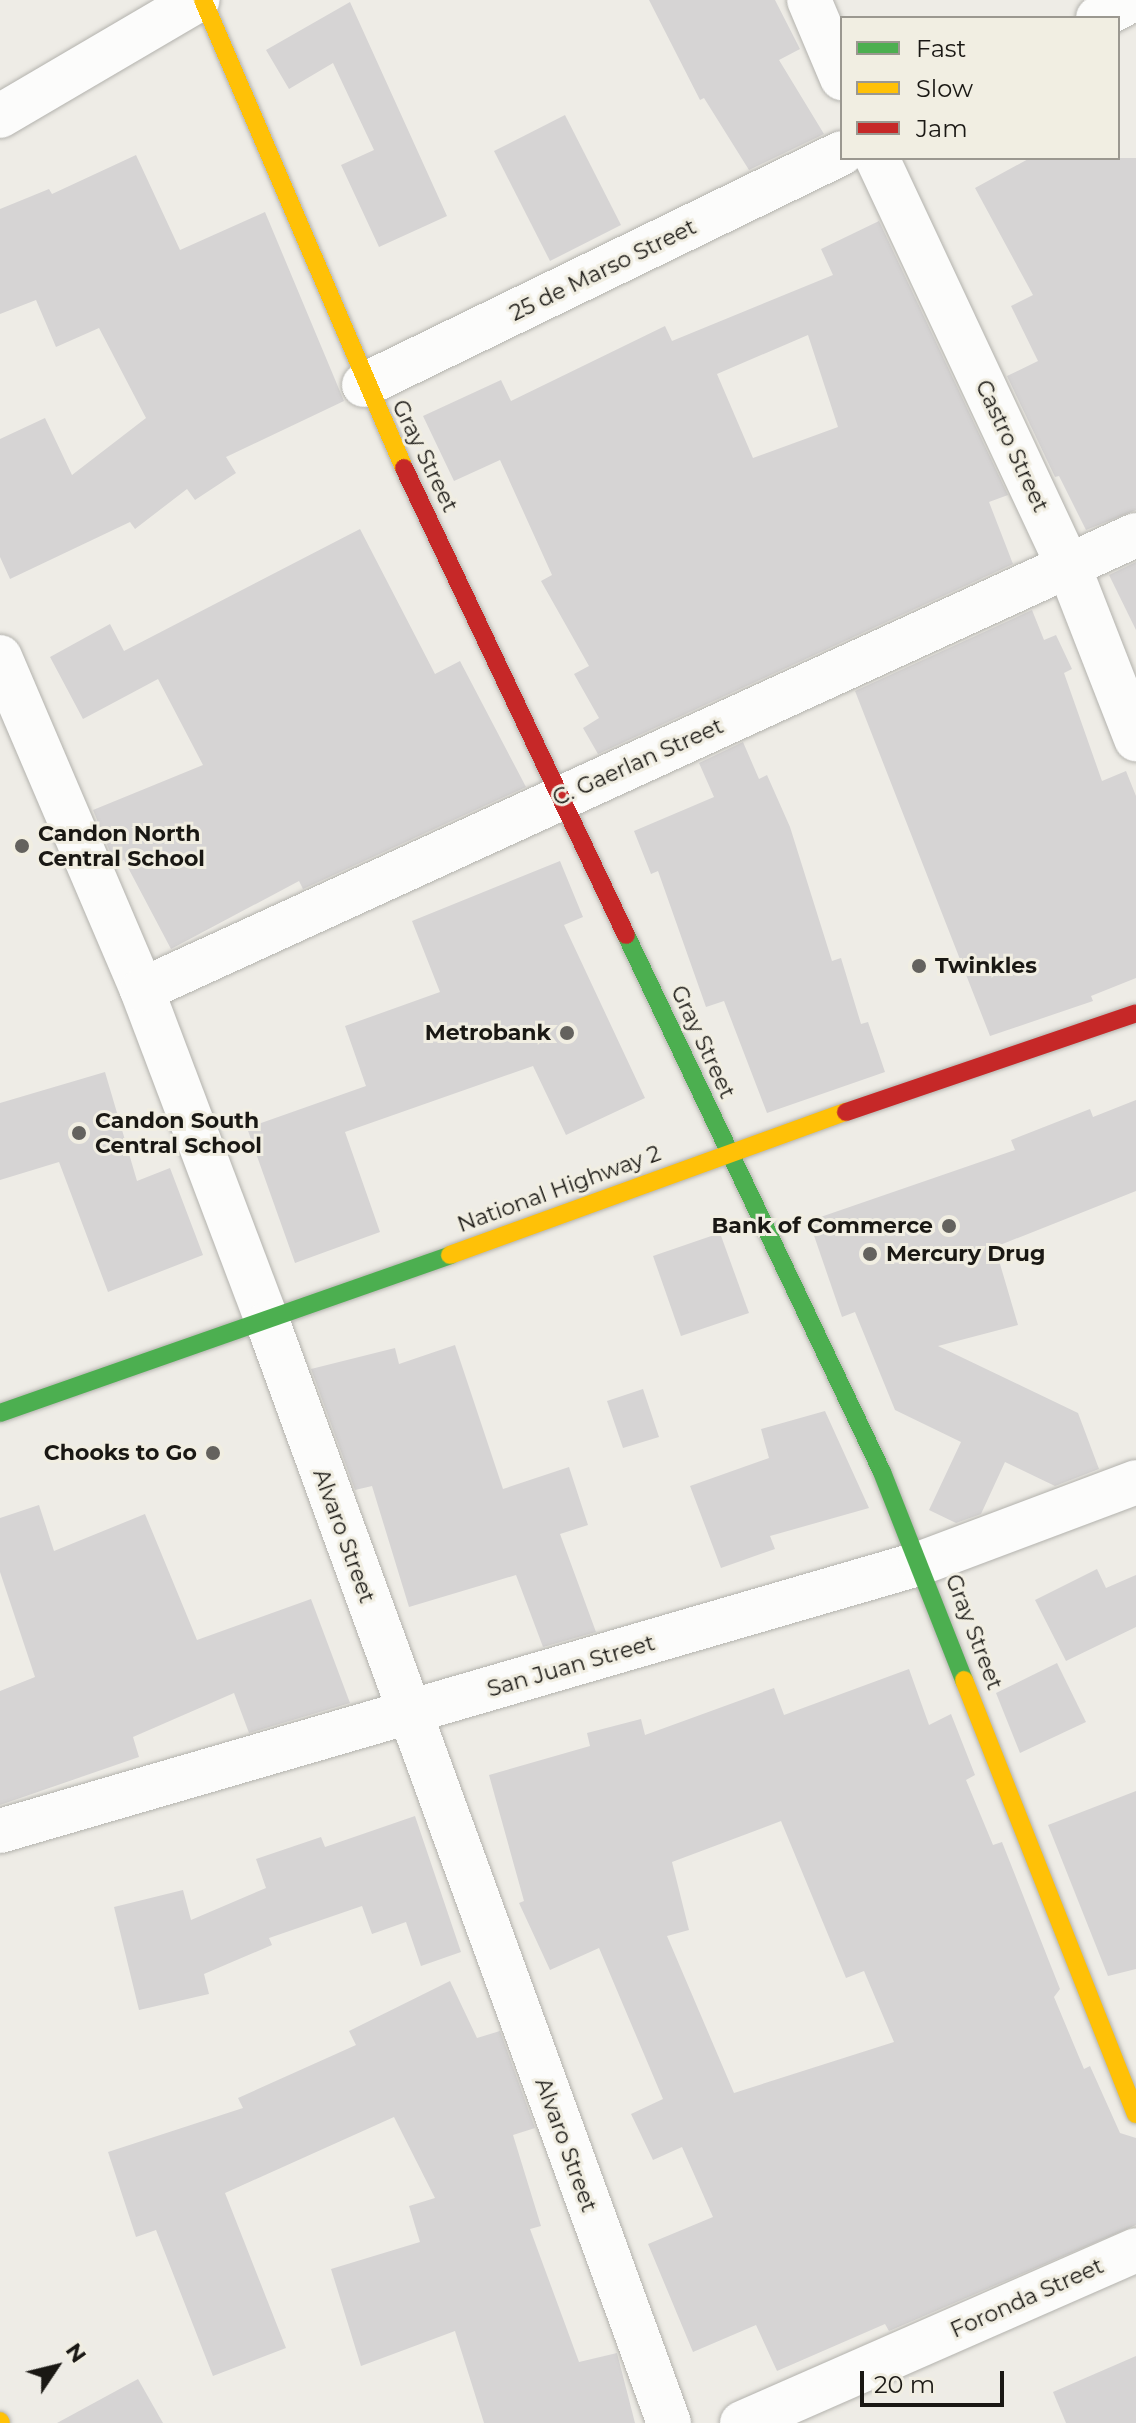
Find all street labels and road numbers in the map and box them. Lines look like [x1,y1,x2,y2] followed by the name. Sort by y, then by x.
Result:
[505,213,701,327] street label: 25 de Marso Street
[970,376,1054,516] street label: Castro Street
[386,396,464,516] street label: Gray Street
[548,712,728,812] street label: C. Gaerlan Street
[665,981,741,1103] street label: Gray Street
[454,1140,664,1238] street label: National Highway 2
[308,1465,380,1607] street label: Alvaro Street
[940,1570,1008,1694] street label: Gray Street
[484,1629,658,1703] street label: San Juan Street
[530,2074,602,2216] street label: Alvaro Street
[946,2252,1108,2344] street label: Foronda Street

